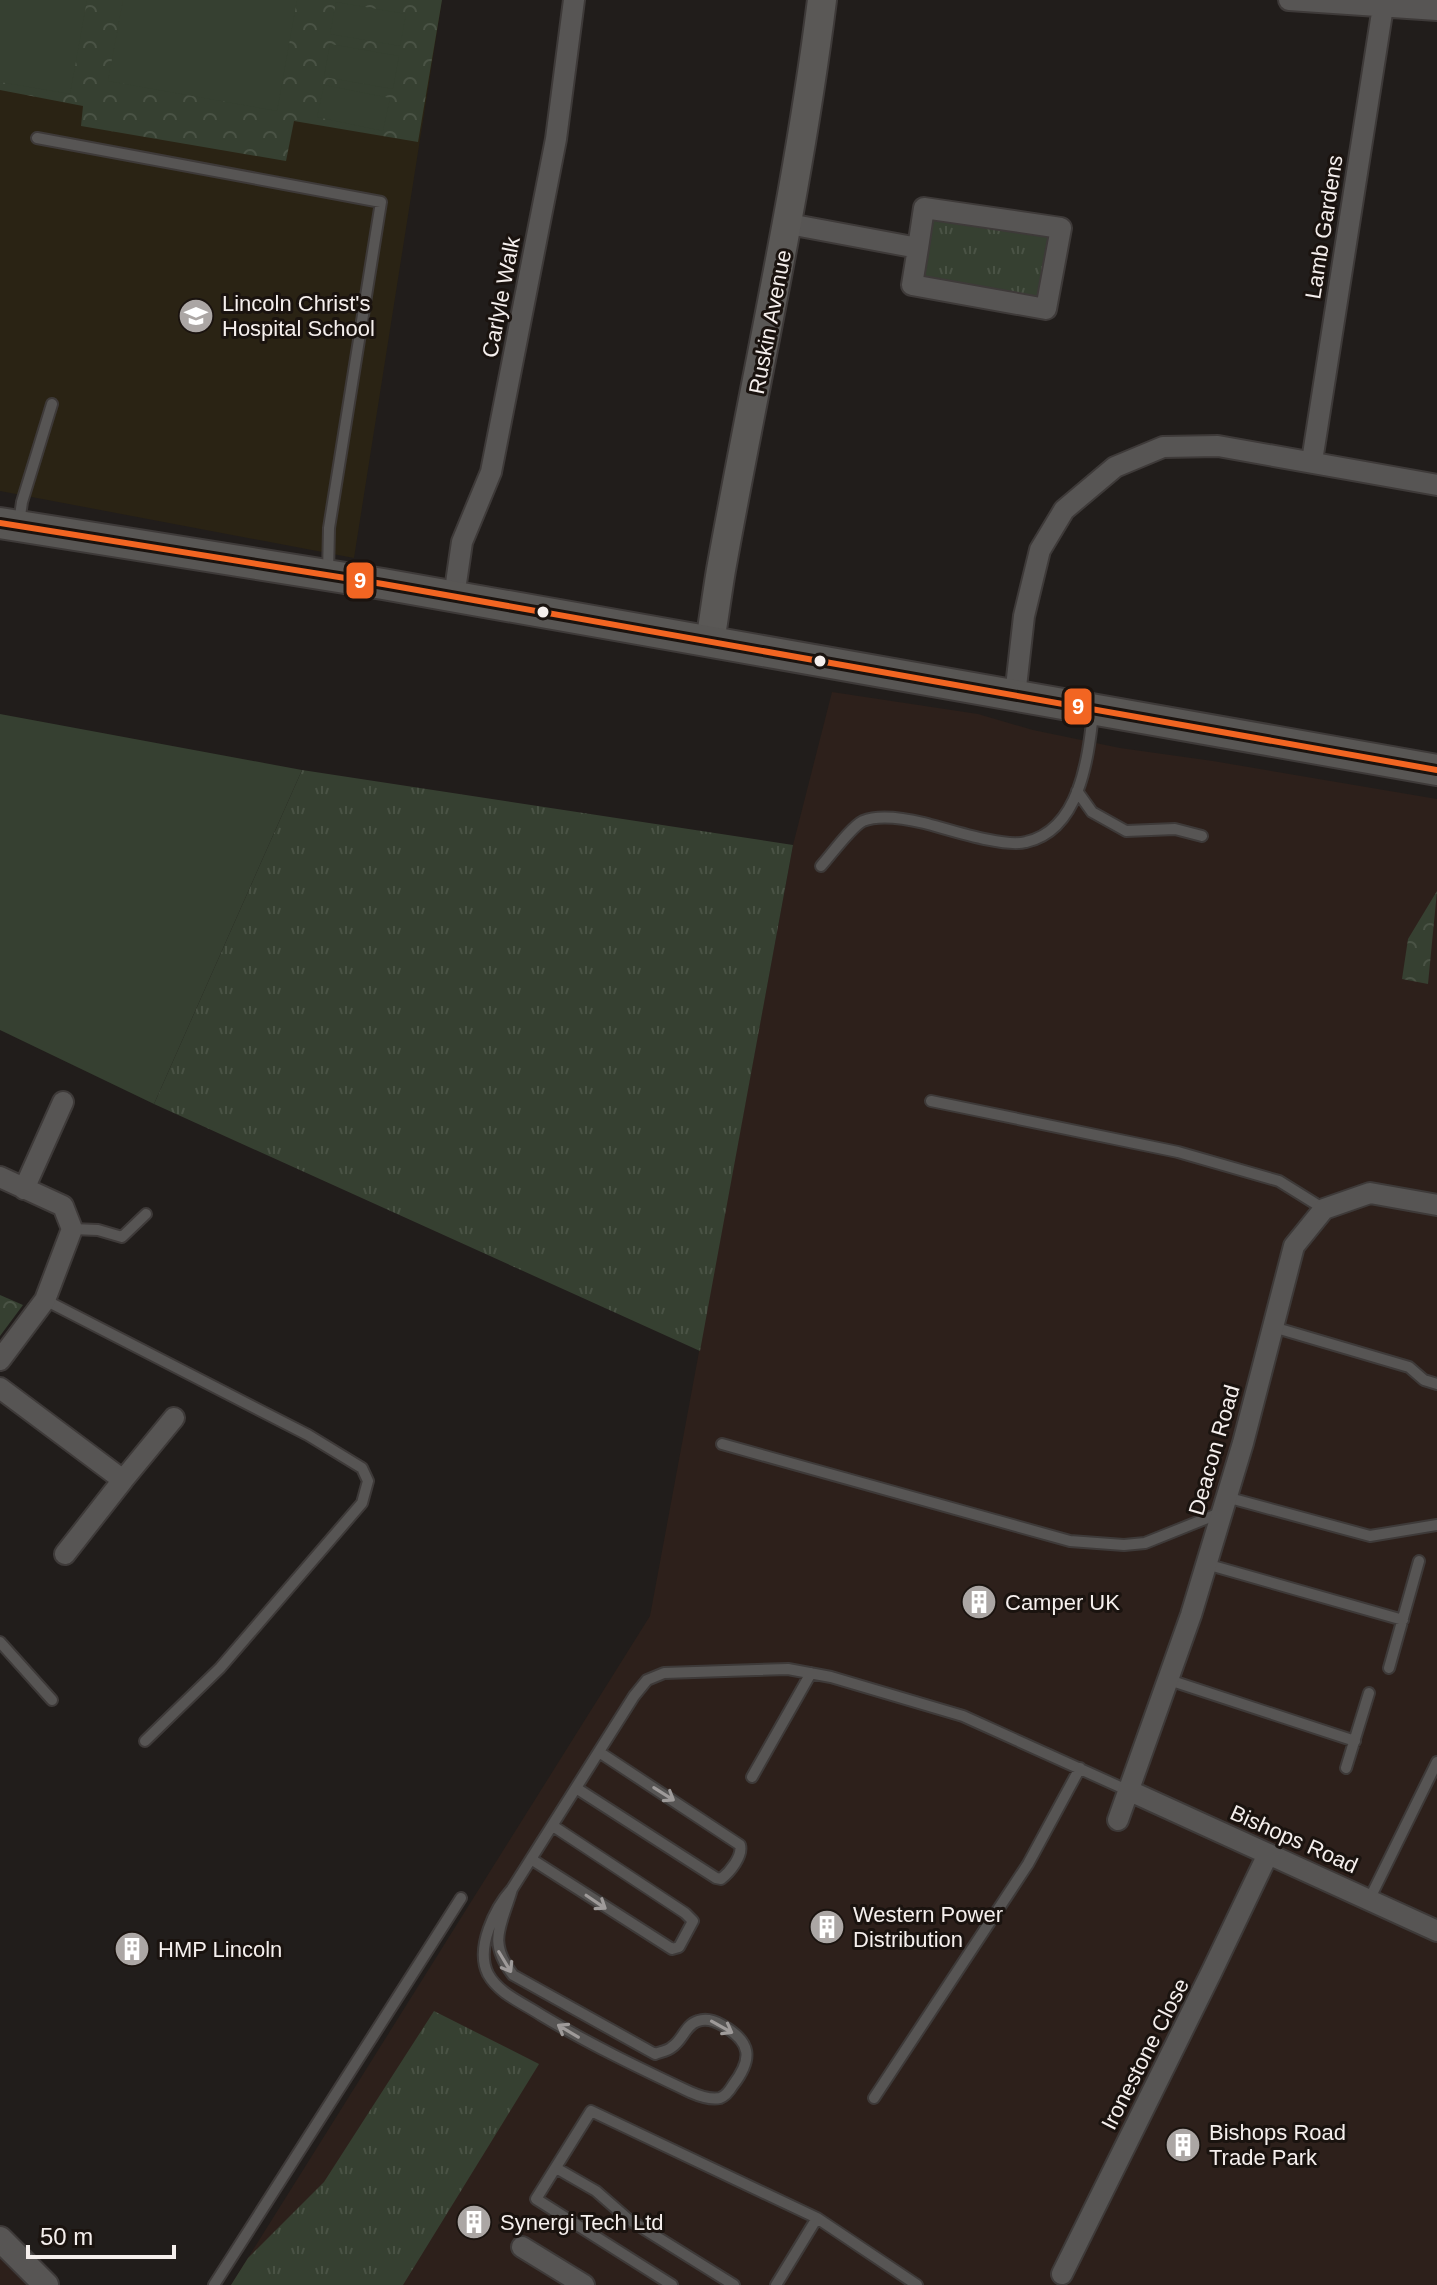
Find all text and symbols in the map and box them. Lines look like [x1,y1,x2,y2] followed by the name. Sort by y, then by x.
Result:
[1300,153,1348,301] street label: Lamb Gardens
[477,233,525,360] street label: Carlyle Walk
[744,248,796,396] street label: Ruskin Avenue
[222,291,375,341] place label: Lincoln Christ's Hospital School
[177,297,215,335] school or university icon: Lincoln Christ's Hospital School
[345,561,375,600] line badge: 9
[354,568,366,593] text: 9
[535,604,551,620] unlabelled marker
[812,653,828,669] unlabelled marker
[1063,687,1093,726] line badge: 9
[1072,694,1084,719] text: 9
[1183,1382,1245,1518] street label: Deacon Road
[960,1583,998,1621] building icon: Camper UK
[1005,1590,1120,1615] place label: Camper UK
[653,1786,675,1803] one-way arrow
[1226,1800,1362,1878] street label: Bishops Road
[585,1894,607,1911] one-way arrow
[853,1902,1003,1952] place label: Western Power Distribution
[808,1908,846,1946] building icon: Western Power Distribution
[113,1930,151,1968] building icon: HMP Lincoln
[158,1937,282,1962] place label: HMP Lincoln
[497,1950,513,1973] one-way arrow
[1096,1974,1194,2134] street label: Ironestone Close
[710,2019,733,2035] one-way arrow
[557,2023,580,2039] one-way arrow
[1209,2120,1346,2170] place label: Bishops Road Trade Park
[1164,2126,1202,2164] building icon: Bishops Road Trade Park
[455,2203,493,2241] building icon: Synergi Tech Ltd
[28,2209,174,2259] scale bar
[500,2210,663,2235] place label: Synergi Tech Ltd
[40,2223,93,2250] text: 50 m

